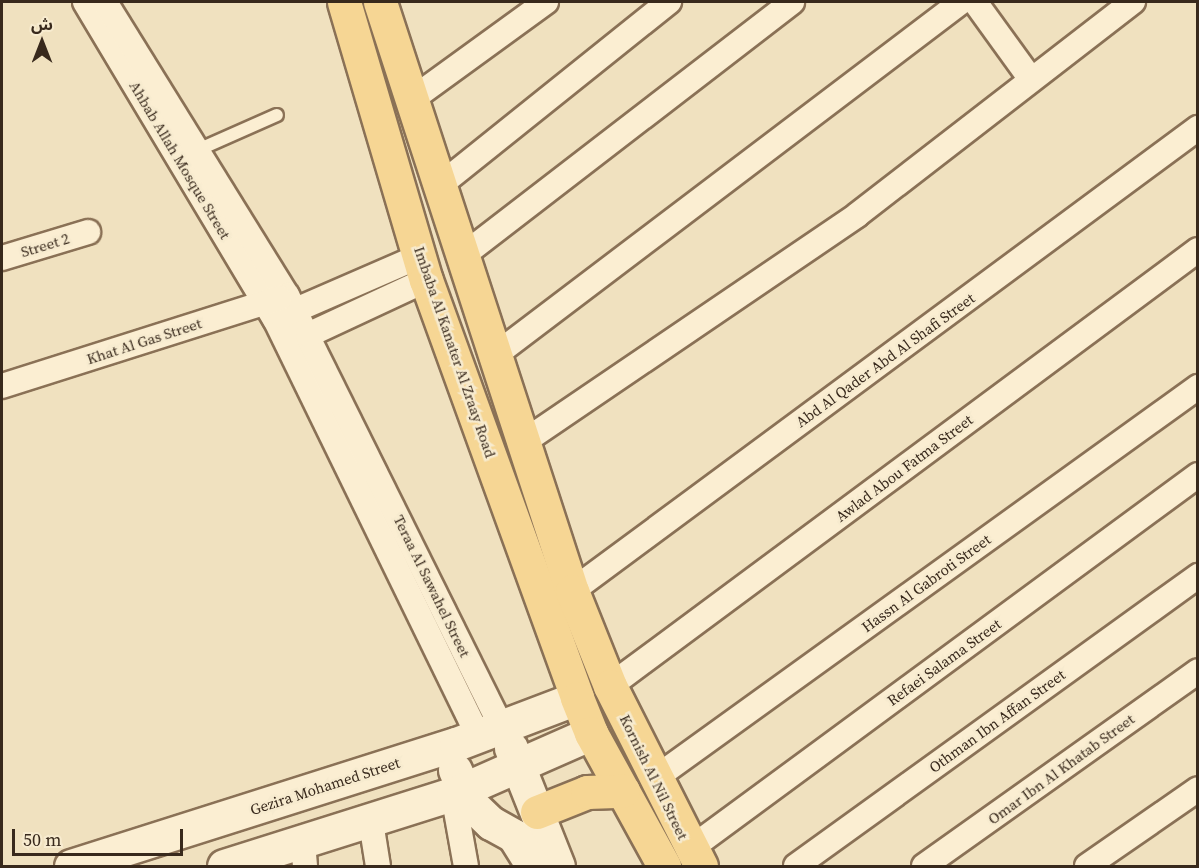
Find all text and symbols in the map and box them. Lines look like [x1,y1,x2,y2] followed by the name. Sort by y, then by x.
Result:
[12,12,72,72] north arrow
[31,13,53,35] text: ش
[126,78,234,242] street label: Ahbab Allah Mosque Street
[19,229,71,261] street label: Street 2
[410,244,500,460] street label: Imbaba Al Kanater Al Zraay Road
[792,289,978,431] street label: Abd Al Qader Abd Al Shafi Street
[84,314,204,368] street label: Khat Al Gas Street
[832,411,976,525] street label: Awlad Abou Fatma Street
[390,512,474,660] street label: Teraa Al Sawahel Street
[858,530,994,636] street label: Hassn Al Gabroti Street
[884,615,1004,709] street label: Refaei Salama Street
[925,666,1069,776] street label: Othman Ibn Affan Street
[984,710,1138,828] street label: Omar Ibn Al Khatab Street
[616,712,692,842] street label: Kornish Al Nil Street
[248,753,402,819] street label: Gezira Mohamed Street
[15,817,186,855] scale bar
[23,827,61,852] text: 50 m

